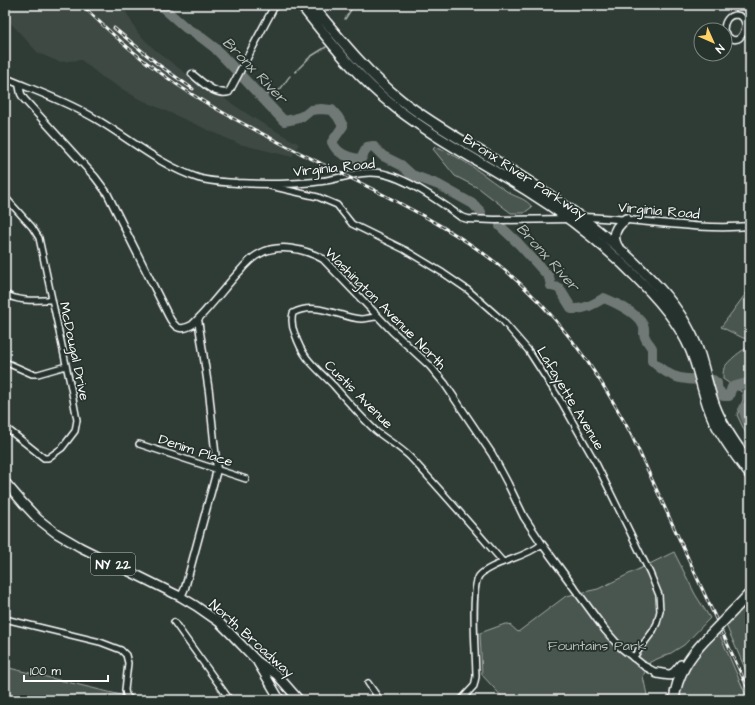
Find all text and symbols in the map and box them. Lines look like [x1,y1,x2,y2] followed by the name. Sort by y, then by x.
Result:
[693,22,733,62] north arrow
[218,32,293,109] water label: Bronx River
[712,41,727,57] text: N
[459,129,590,224] street label: Bronx River Parkway
[292,154,376,182] street label: Virginia Road
[617,197,701,225] street label: Virginia Road
[511,219,585,297] water label: Bronx River
[320,243,451,374] street label: Washington Avenue North
[54,300,94,403] street label: McDougal Drive
[531,343,609,454] street label: Lafayette Avenue
[319,356,397,434] street label: Custis Avenue
[156,430,236,472] street label: Denim Place
[91,553,135,575] road number: NY 22
[204,595,299,683] street label: North Broadway
[548,636,647,656] park label: Fountains Park
[24,657,108,683] scale bar
[30,663,61,680] text: 100 m

